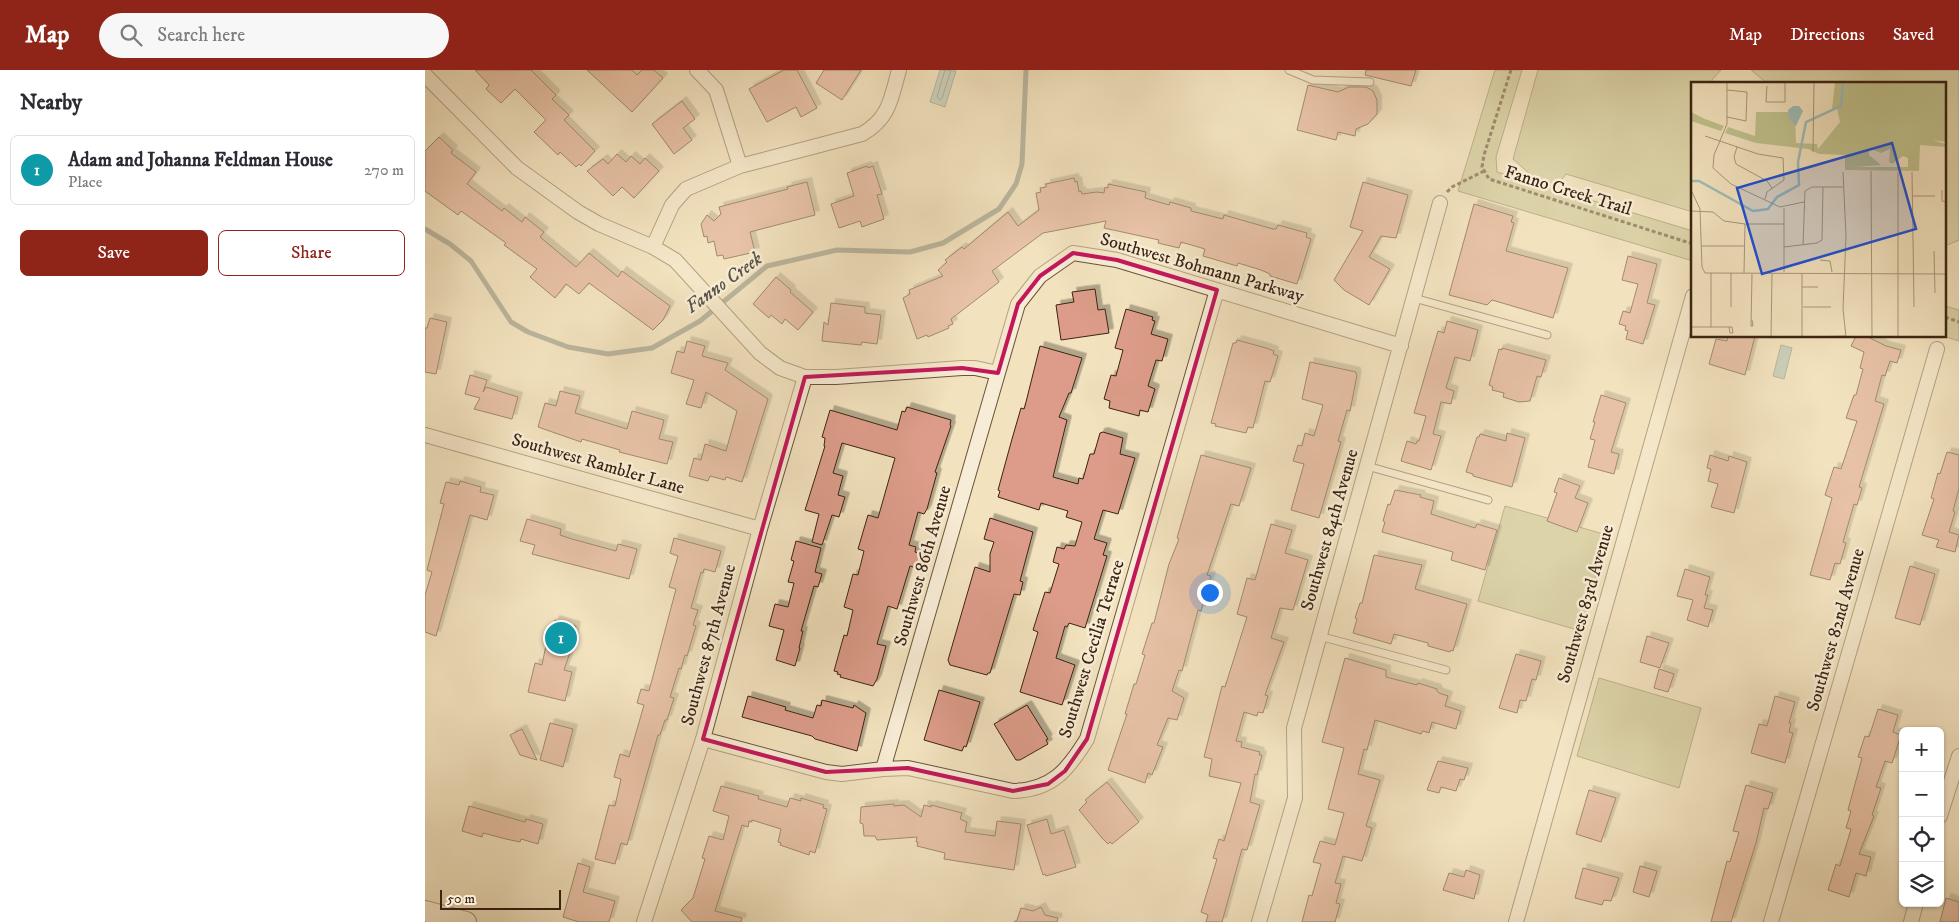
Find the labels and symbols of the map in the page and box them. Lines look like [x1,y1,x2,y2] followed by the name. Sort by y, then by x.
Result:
[1691,82,1947,338] inset map
[1502,161,1635,221] street label: Fanno Creek Trail
[1098,228,1307,308] street label: Southwest Bohmann Parkway
[681,247,767,319] water label: Fanno Creek
[509,429,687,499] street label: Southwest Rambler Lane
[1296,447,1364,613] street label: Southwest 84th Avenue
[890,483,956,649] street label: Southwest 86th Avenue
[1553,522,1619,686] street label: Southwest 83rd Avenue
[1802,546,1870,714] street label: Southwest 82nd Avenue
[1054,557,1130,741] street label: Southwest Cecilia Terrace
[677,562,741,728] street label: Southwest 87th Avenue
[1197,580,1223,606] your location
[545,619,577,657] pin: 1
[440,887,561,910] scale bar

